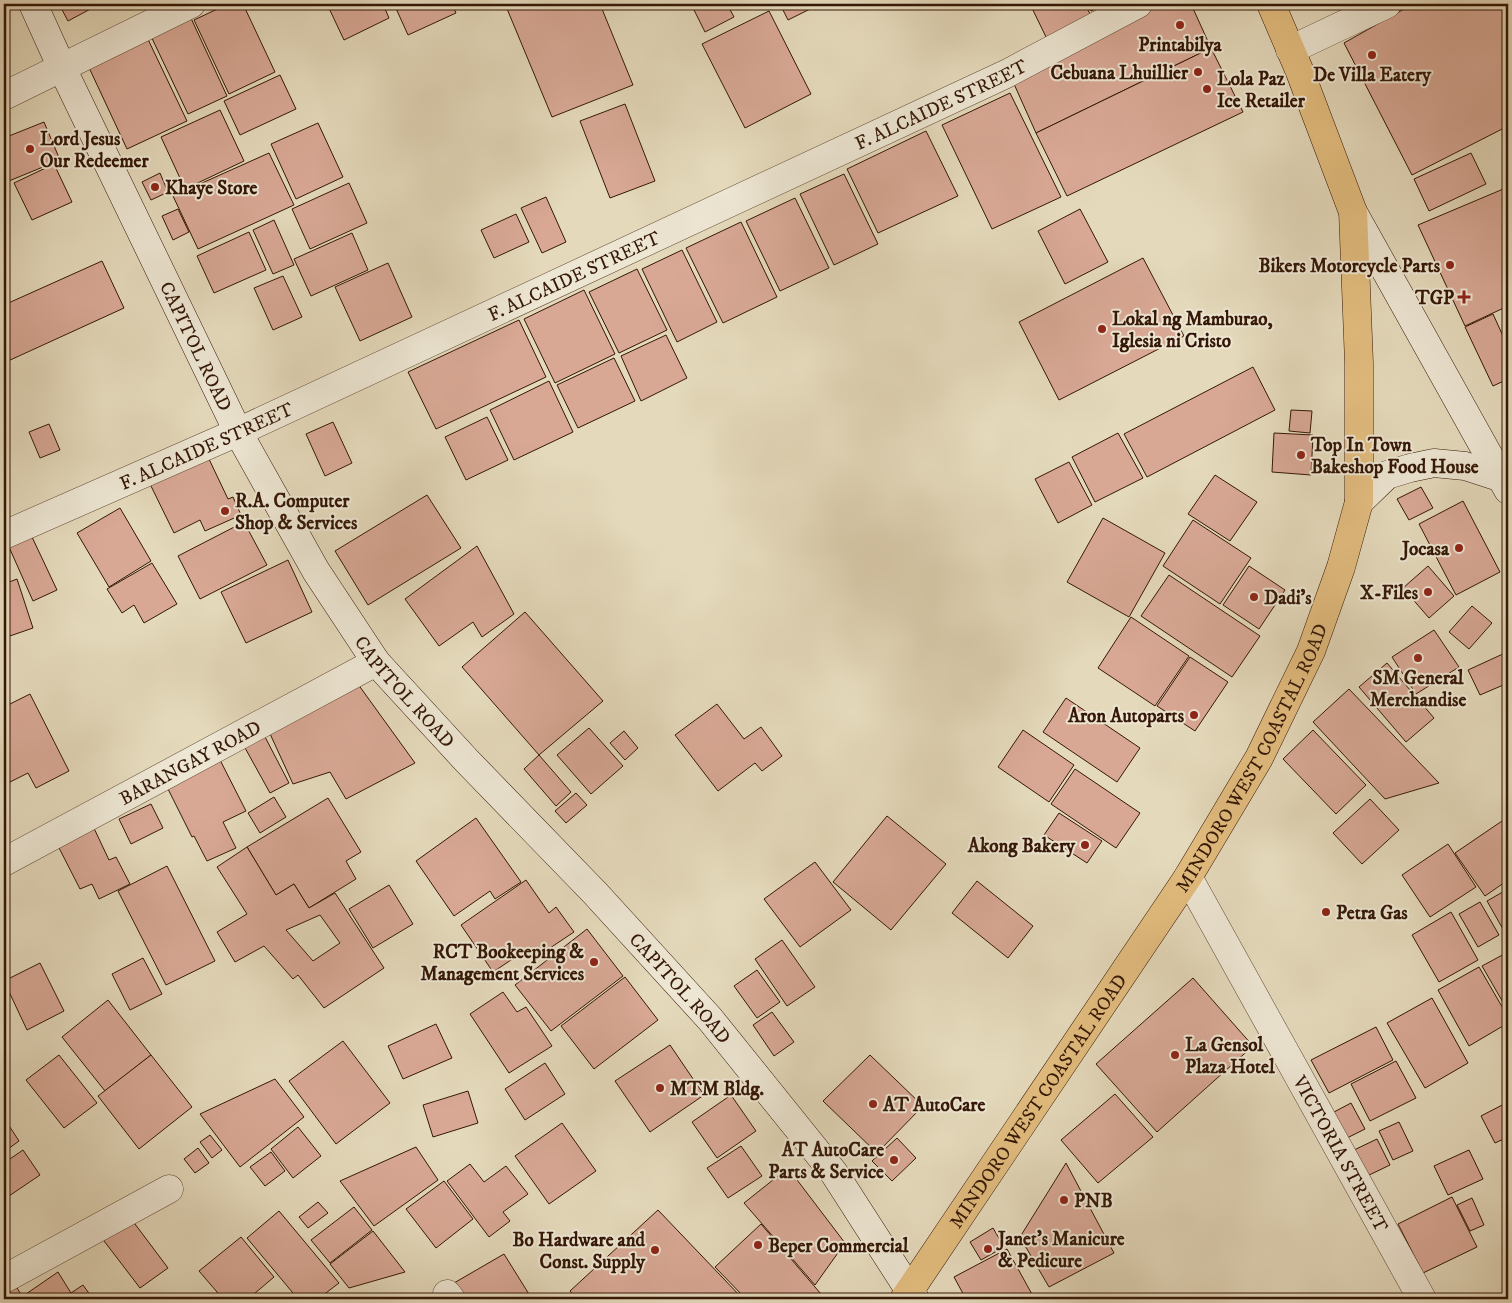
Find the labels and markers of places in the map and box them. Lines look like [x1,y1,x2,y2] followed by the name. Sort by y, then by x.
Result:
[1174,19,1186,31] marker: Printabilya
[1138,34,1223,57] place label: Printabilya
[1366,49,1378,61] marker: De Villa Eatery
[1050,62,1189,85] place label: Cebuana Lhuillier
[1313,64,1432,87] place label: De Villa Eatery
[1192,66,1204,78] marker: Cebuana Lhuillier
[1217,68,1306,113] place label: Lola Paz Ice Retailer
[1201,83,1213,95] marker: Lola Paz Ice Retailer
[40,128,149,173] place label: Lord Jesus Our Redeemer
[24,143,36,155] marker: Lord Jesus Our Redeemer
[165,177,258,200] place label: Khaye Store
[149,181,161,193] marker: Khaye Store
[1259,255,1441,278] place label: Bikers Motorcycle Parts
[1444,259,1456,271] marker: Bikers Motorcycle Parts
[1414,287,1454,310] place label: TGP
[1458,291,1470,303] marker: TGP
[1112,308,1273,353] place label: Lokal ng Mamburao, Iglesia ni Cristo
[1096,323,1108,335] marker: Lokal ng Mamburao, Iglesia ni Cristo
[1310,434,1479,479] place label: Top In Town Bakeshop Food House
[1295,449,1307,461] marker: Top In Town Bakeshop Food House
[235,490,358,535] place label: R.A. Computer Shop & Services
[219,505,231,517] marker: R.A. Computer Shop & Services
[1400,538,1450,561] place label: Jocasa
[1453,542,1465,554] marker: Jocasa
[1360,582,1419,605] place label: X-Files
[1422,586,1434,598] marker: X-Files
[1264,587,1312,610] place label: Dadi's
[1248,591,1260,603] marker: Dadi's
[1412,652,1424,664] marker: SM General Merchandise
[1370,667,1466,712] place label: SM General Merchandise
[1067,705,1185,728] place label: Aron Autoparts
[1188,709,1200,721] marker: Aron Autoparts
[967,835,1076,858] place label: Akong Bakery
[1079,839,1091,851] marker: Akong Bakery
[1336,902,1408,925] place label: Petra Gas
[1320,906,1332,918] marker: Petra Gas
[421,941,585,986] place label: RCT Bookeeping & Management Services
[588,956,600,968] marker: RCT Bookeeping & Management Services
[1185,1034,1275,1079] place label: La Gensol Plaza Hotel
[1169,1049,1181,1061] marker: La Gensol Plaza Hotel
[670,1078,765,1101] place label: MTM Bldg.
[654,1082,666,1094] marker: MTM Bldg.
[882,1094,985,1117] place label: AT AutoCare
[867,1098,879,1110] marker: AT AutoCare
[768,1139,884,1184] place label: AT AutoCare Parts & Service
[888,1154,900,1166] marker: AT AutoCare Parts & Service
[1074,1190,1113,1213] place label: PNB
[1058,1194,1070,1206] marker: PNB
[996,1228,1125,1273] place label: Janet's Manicure & Pedicure
[513,1229,646,1274] place label: Bo Hardware and Const. Supply
[768,1235,909,1258] place label: Beper Commercial
[752,1239,764,1251] marker: Beper Commercial
[982,1243,994,1255] marker: Janet's Manicure & Pedicure
[649,1244,661,1256] marker: Bo Hardware and Const. Supply

